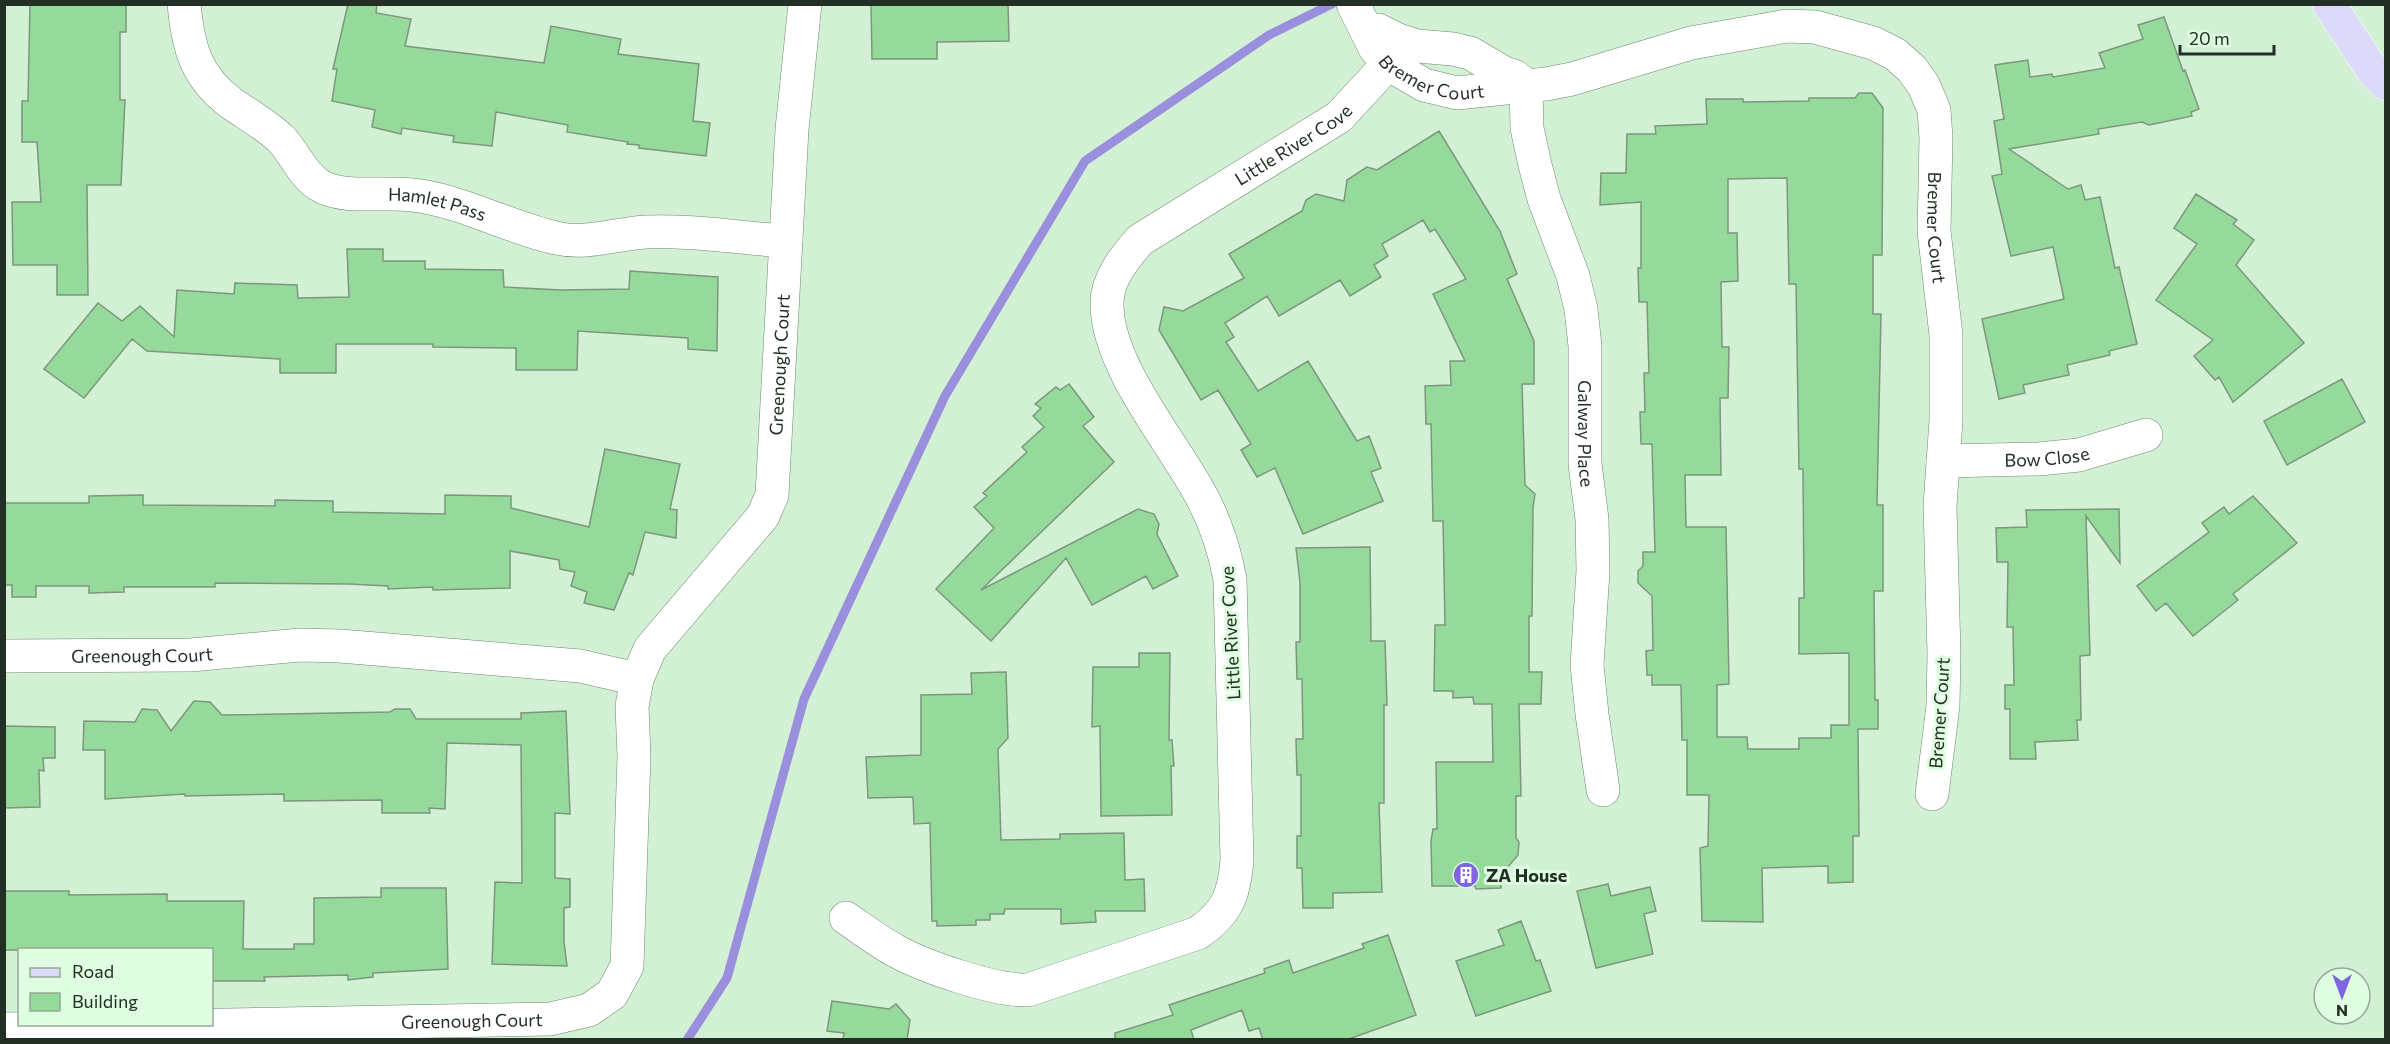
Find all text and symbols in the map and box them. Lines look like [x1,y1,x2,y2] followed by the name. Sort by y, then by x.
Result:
[2180,18,2274,56] scale bar
[2189,27,2230,49] text: 20 m
[1374,50,1485,104] street label: Bremer Court
[1231,100,1356,190] street label: Little River Cove
[1923,171,1951,284] street label: Bremer Court
[388,183,489,225] street label: Hamlet Pass
[764,293,794,436] street label: Greenough Court
[1574,380,1599,488] street label: Galway Place
[2004,441,2092,471] street label: Bow Close
[1216,565,1244,701] street label: Little River Cove
[71,642,214,667] street label: Greenough Court
[1924,657,1954,769] street label: Bremer Court
[1451,860,1481,890] building icon: ZA House
[1486,864,1567,886] place label: ZA House
[18,948,213,1026] legend
[72,960,114,982] text: Road
[2312,966,2372,1026] north arrow
[72,990,138,1012] text: Building
[2336,1002,2348,1021] text: N
[401,1008,543,1033] street label: Greenough Court

